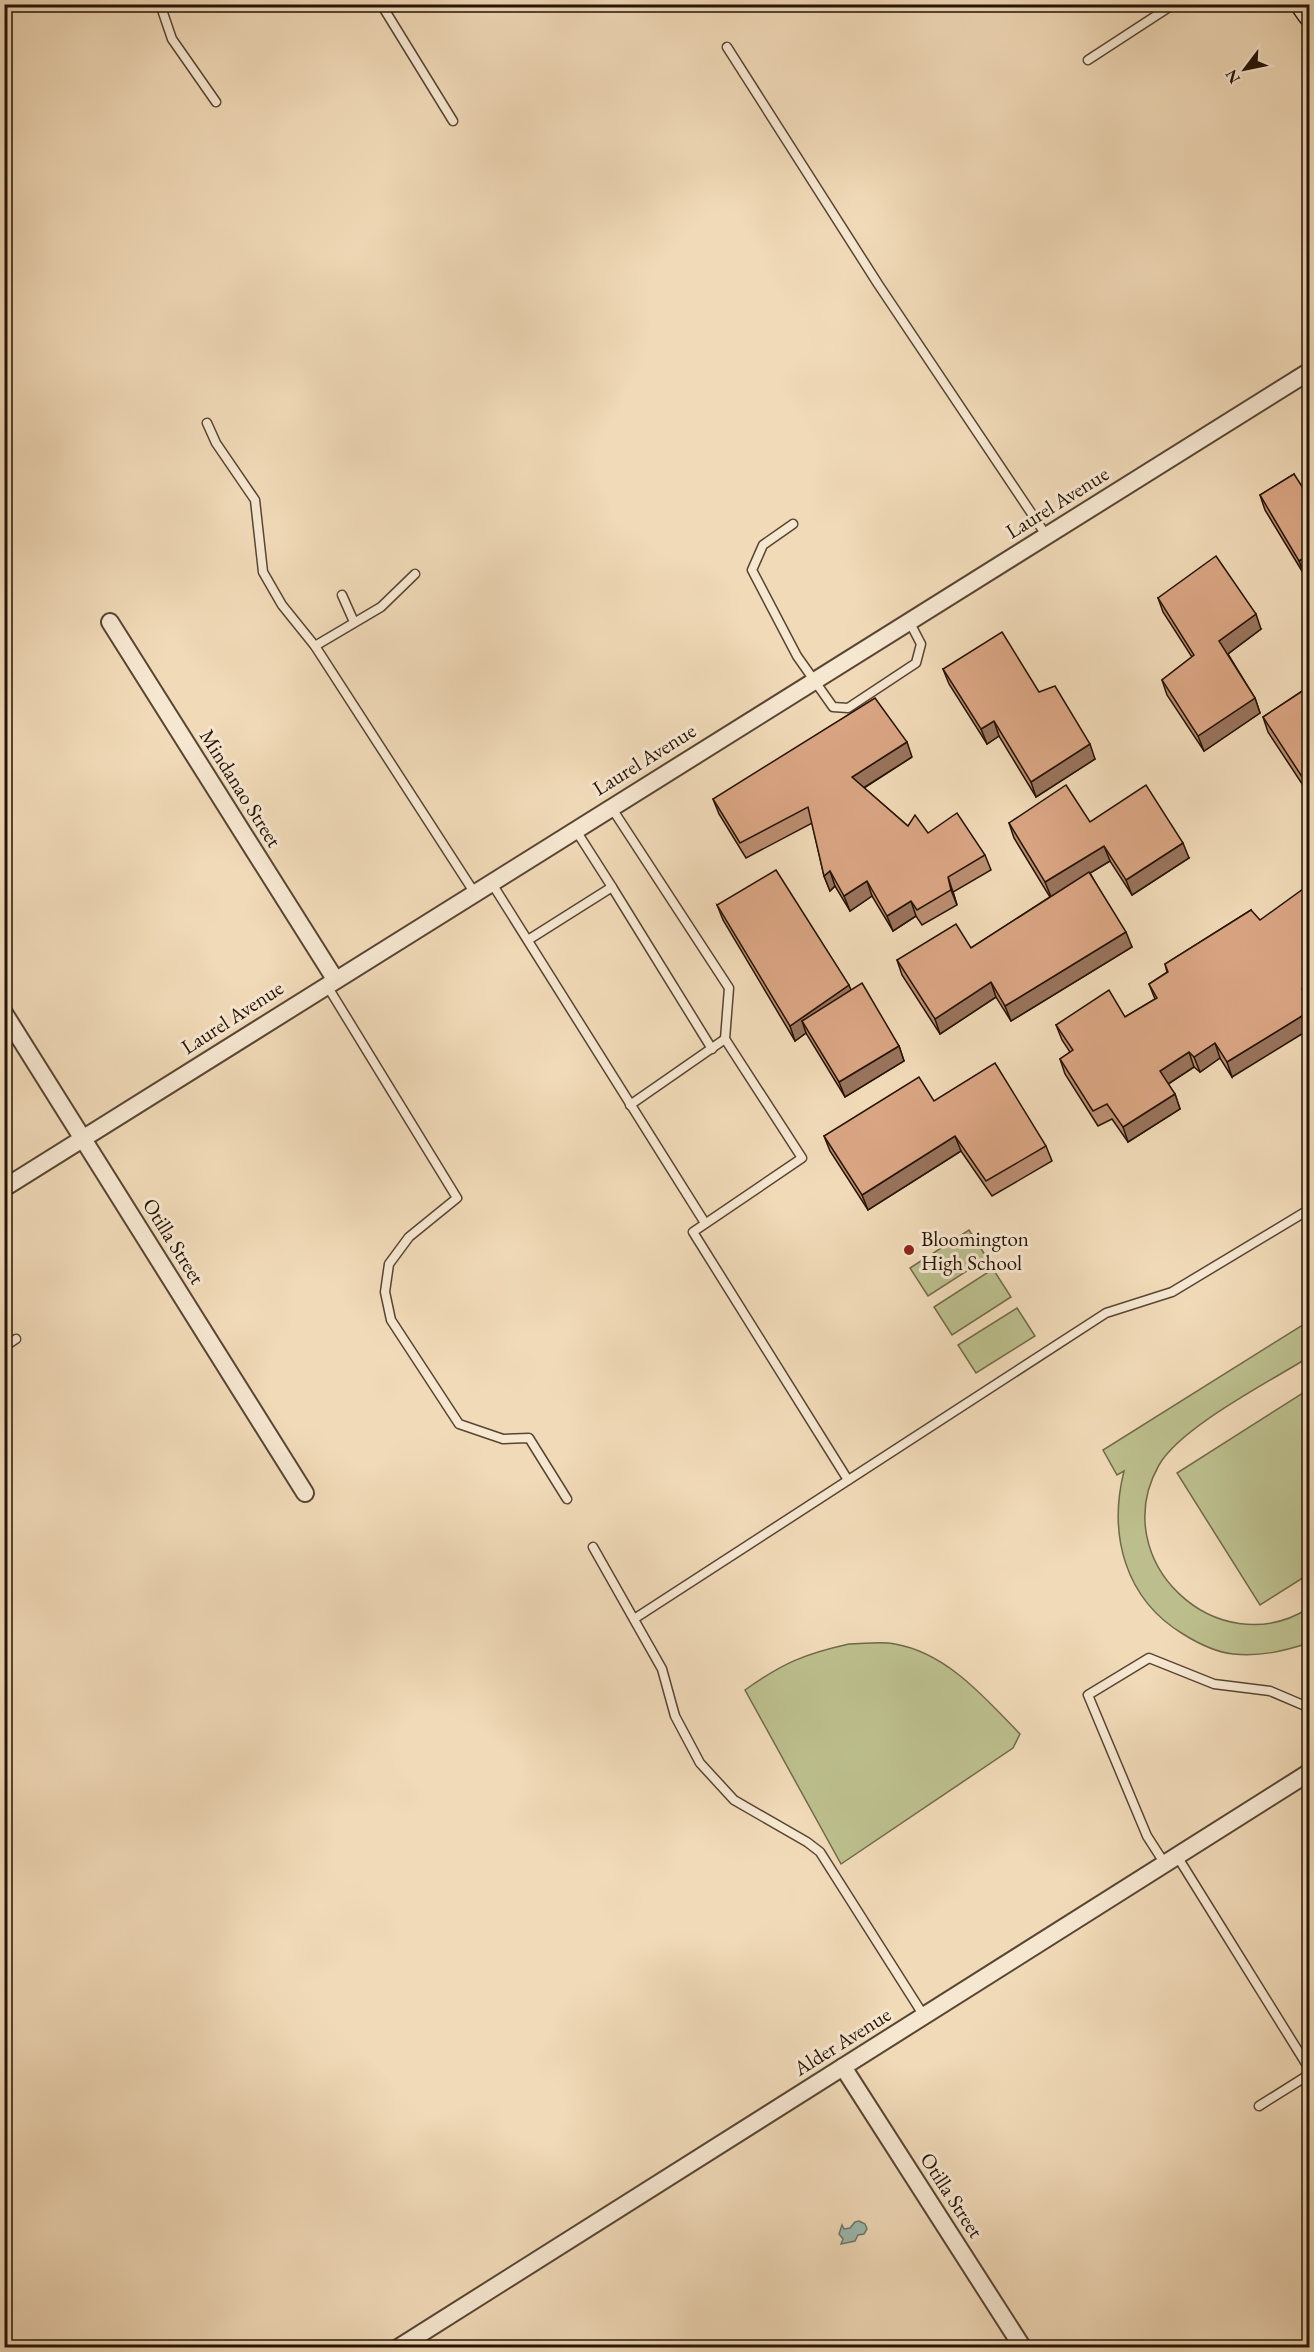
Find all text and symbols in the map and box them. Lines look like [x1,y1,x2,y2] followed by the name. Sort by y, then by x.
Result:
[1215,39,1275,99] north arrow
[1220,66,1245,88] text: N
[1000,460,1114,544] street label: Laurel Avenue
[587,717,701,801] street label: Laurel Avenue
[194,724,288,852] street label: Mindanao Street
[176,974,288,1060] street label: Laurel Avenue
[137,1193,211,1289] street label: Otilla Street
[921,1225,1029,1276] place label: Bloomington High School
[902,1243,916,1257] marker: Bloomington High School
[787,2000,896,2082] street label: Alder Avenue
[914,2147,990,2243] street label: Otilla Street

